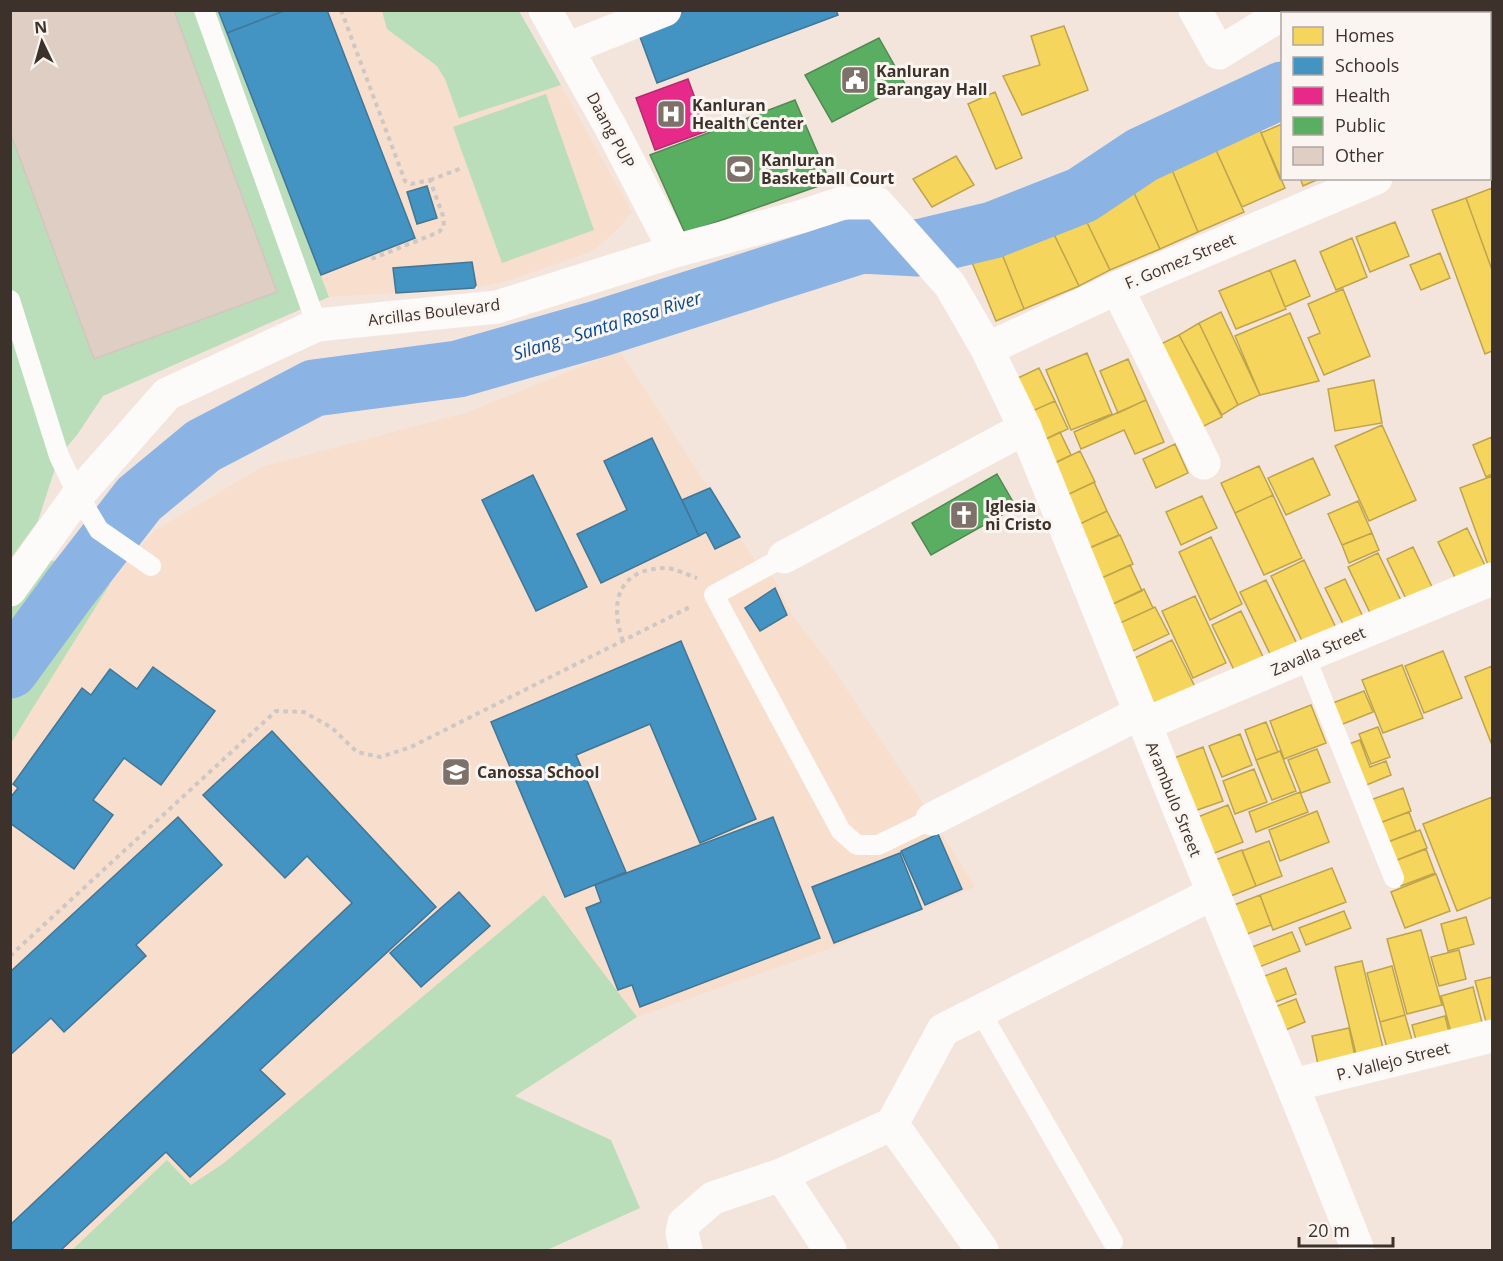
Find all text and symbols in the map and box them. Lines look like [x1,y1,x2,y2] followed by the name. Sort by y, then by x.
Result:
[12,12,72,72] north arrow
[1281,12,1491,180] legend
[33,16,48,39] text: N
[1335,23,1394,47] text: Homes
[1335,53,1399,77] text: Schools
[876,60,988,100] place label: Kanluran Barangay Hall
[839,64,871,96] public building icon: Kanluran Barangay Hall
[1335,83,1390,107] text: Health
[582,88,640,172] street label: Daang PUP
[692,94,804,134] place label: Kanluran Health Center
[655,98,687,130] hospital icon: Kanluran Health Center
[1335,113,1386,137] text: Public
[1335,143,1385,167] text: Other
[761,149,894,189] place label: Kanluran Basketball Court
[724,153,756,185] sports icon: Kanluran Basketball Court
[1121,228,1239,294] street label: F. Gomez Street
[510,285,705,365] water label: Silang - Santa Rosa River
[367,293,501,331] street label: Arcillas Boulevard
[985,495,1052,535] place label: Iglesia ni Cristo
[948,499,980,531] church icon: Iglesia ni Cristo
[1267,621,1369,681] street label: Zavalla Street
[1141,738,1207,860] street label: Arambulo Street
[440,756,472,788] school or university icon: Canossa School
[477,761,599,783] place label: Canossa School
[1334,1036,1452,1086] street label: P. Vallejo Street
[1299,1210,1394,1248] scale bar
[1308,1218,1350,1242] text: 20 m

